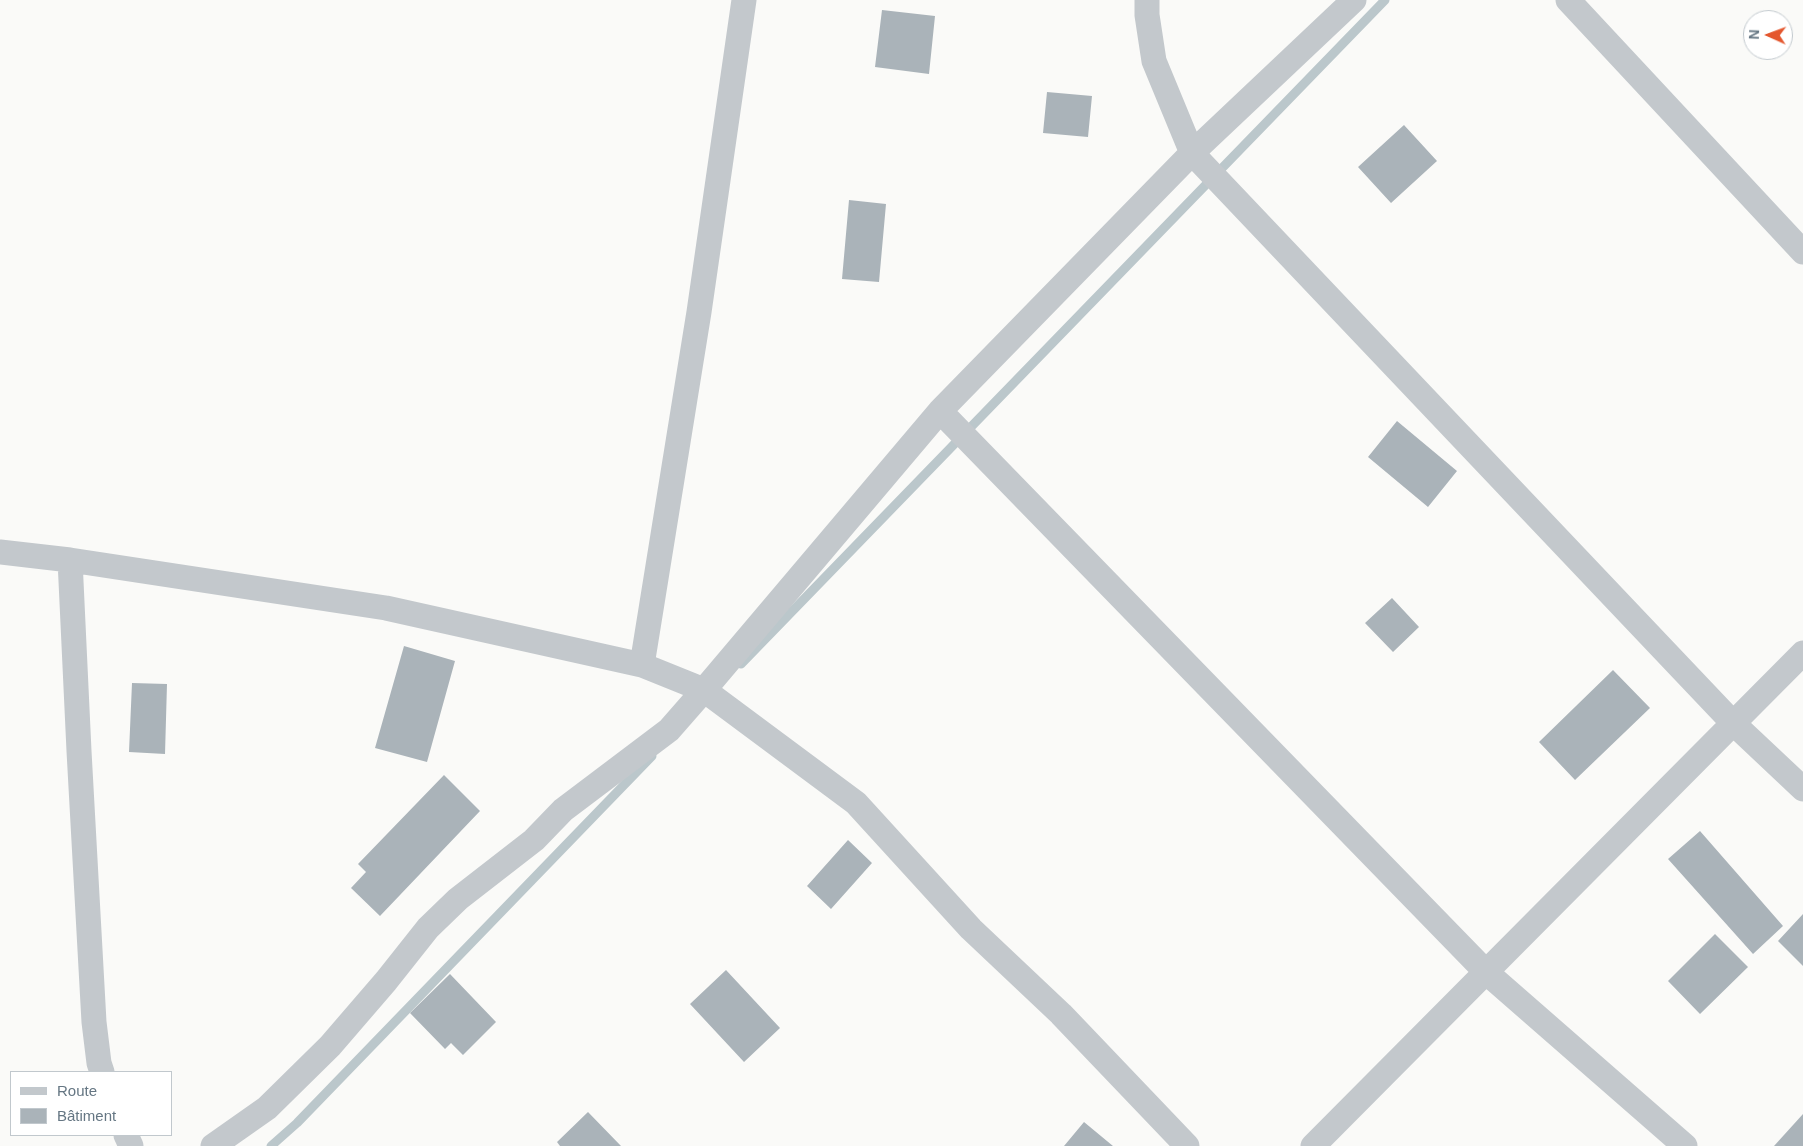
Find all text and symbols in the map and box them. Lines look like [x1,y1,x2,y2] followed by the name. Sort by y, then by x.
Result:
[1743,10,1793,60] north arrow
[1746,29,1762,40] text: N
[10,1071,172,1136] legend
[57,1082,97,1099] text: Route
[57,1107,116,1124] text: Bâtiment

